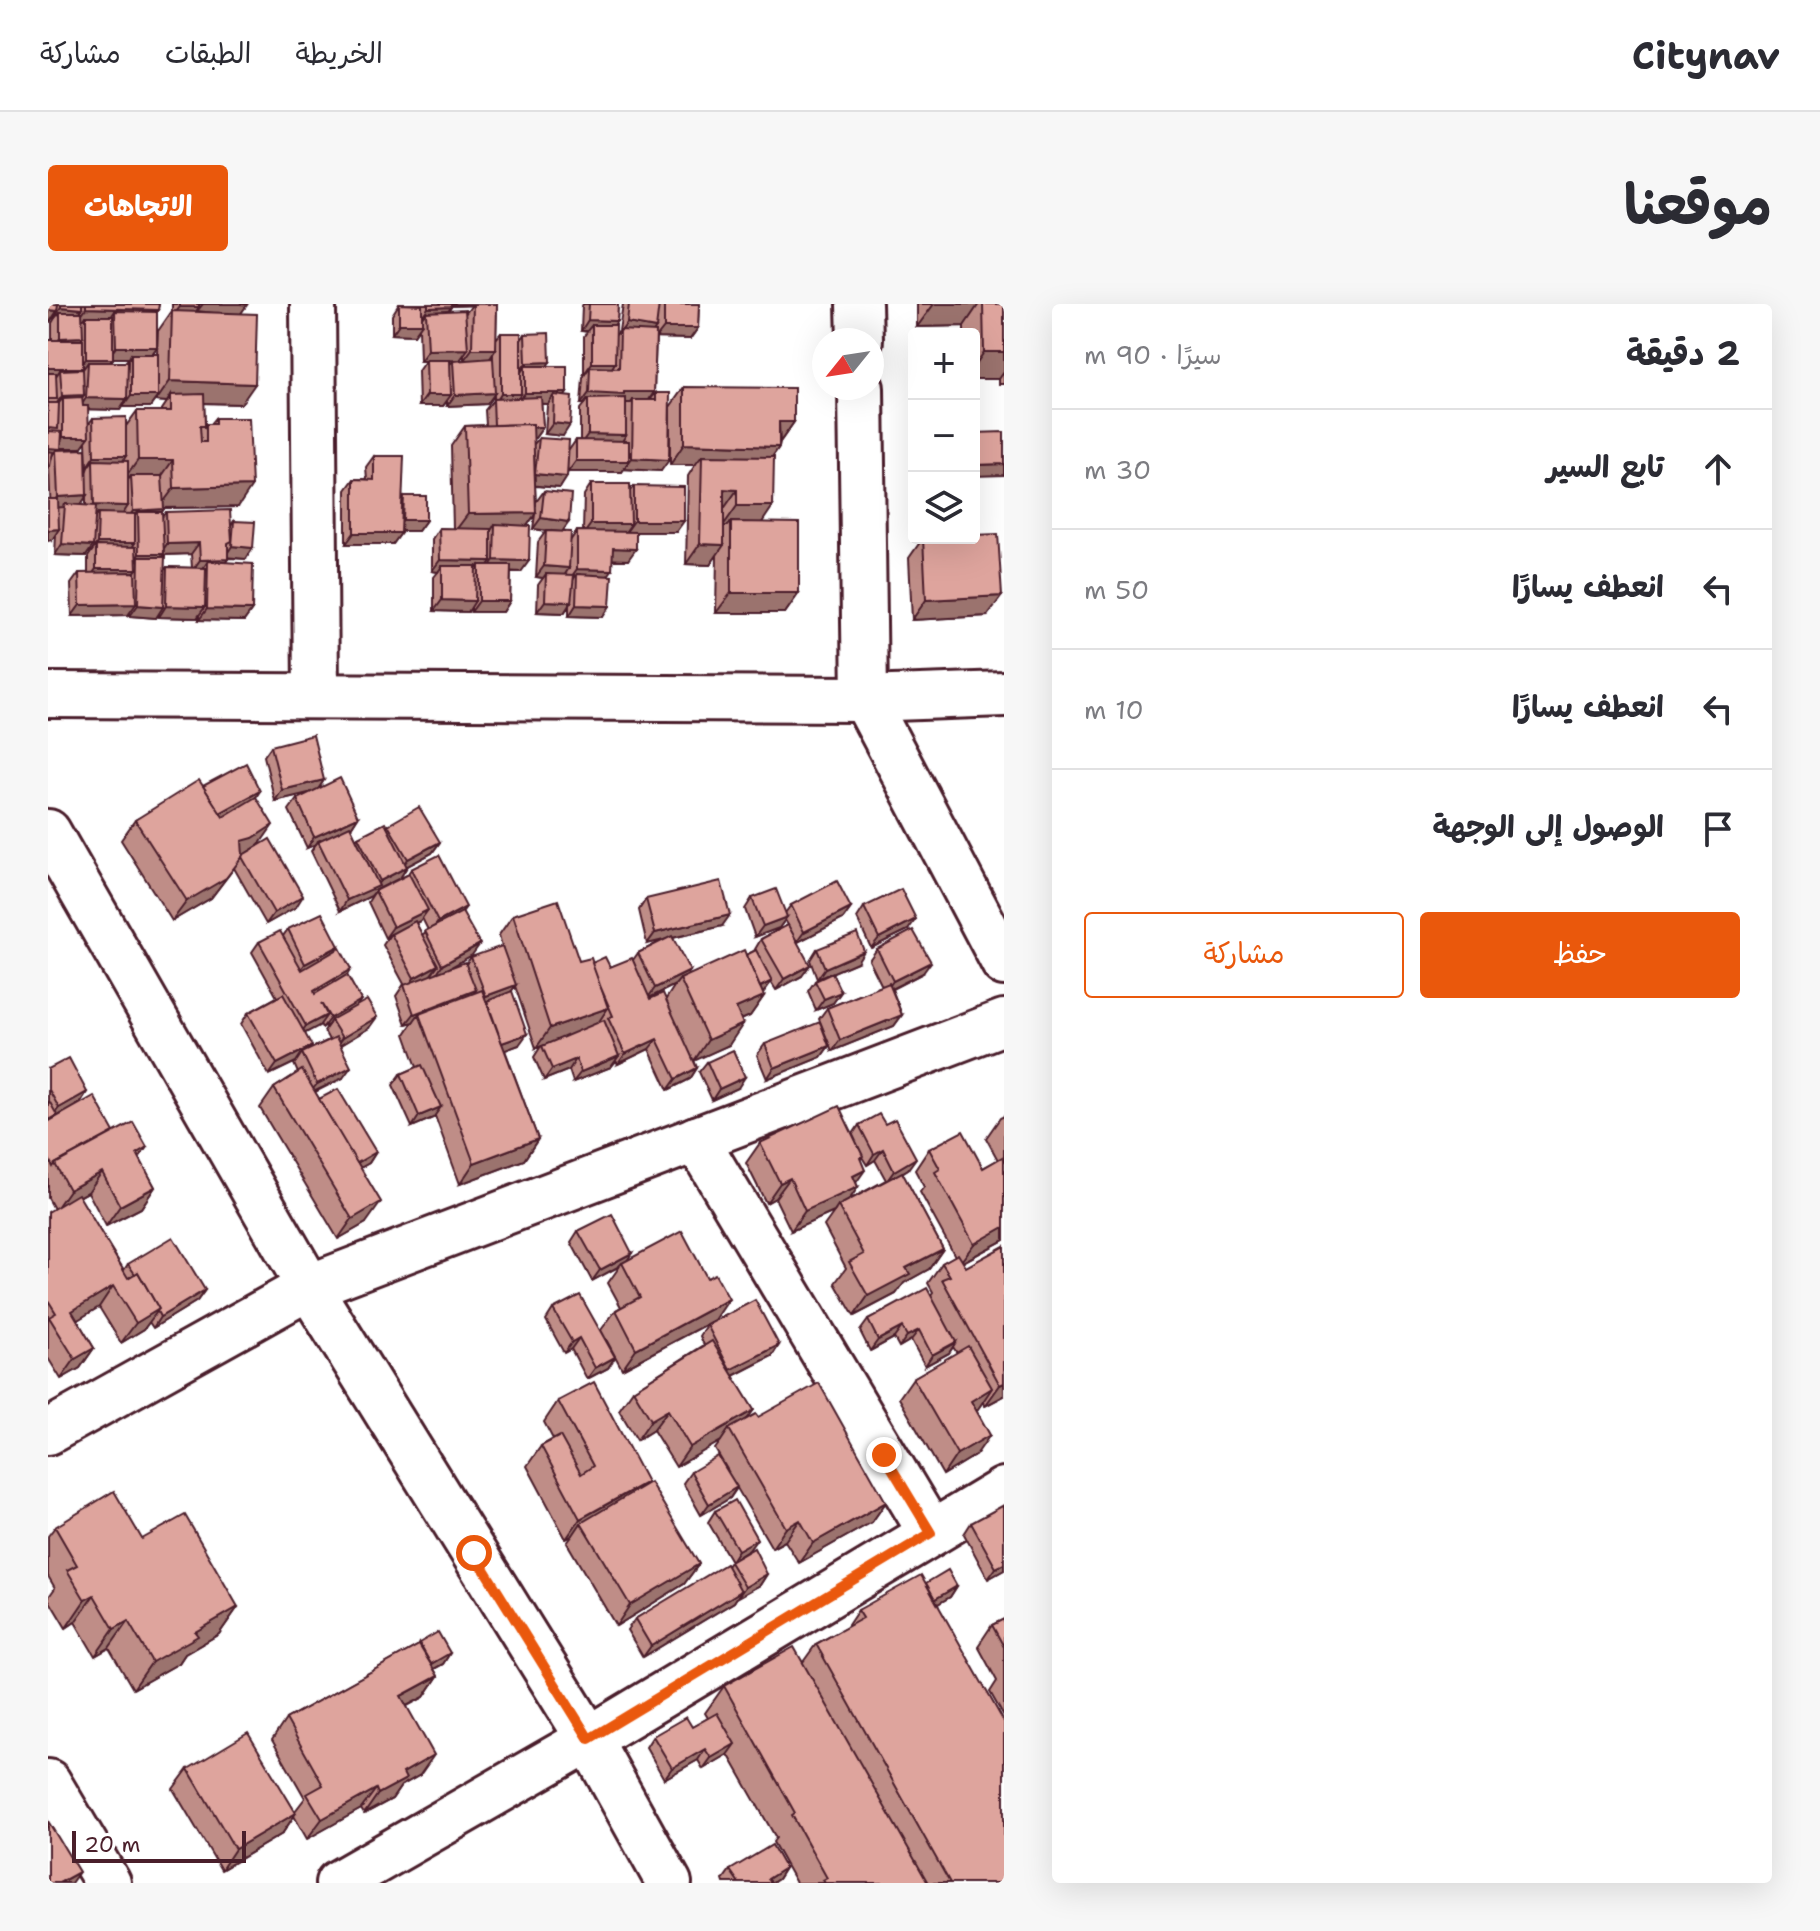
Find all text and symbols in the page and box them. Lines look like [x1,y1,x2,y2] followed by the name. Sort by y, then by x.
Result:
[1632,30,1780,81] text: Citynav
[40,34,121,72] text: مشاركة
[165,34,251,72] text: الطبقات
[295,34,383,72] text: الخريطة
[48,165,228,251] button: الاتجاهات
[1624,167,1772,242] text: موقعنا
[812,328,884,400] north arrow
[908,328,980,544] map controls
[908,328,980,400] button: +
[1626,330,1740,376] text: 2 دقيقة
[1084,337,1222,372] text: سيرًا · 90 m
[908,400,980,472] button: −
[1547,446,1664,487] text: تابع السير
[1696,447,1740,491] icon: ahead
[1084,452,1151,487] text: 30 m
[908,472,980,544] button: layers
[1512,566,1664,607] text: انعطف يسارًا
[1696,567,1740,611] icon: left
[1084,572,1149,607] text: 50 m
[1512,686,1664,727] text: انعطف يسارًا
[1696,687,1740,731] icon: left
[1084,692,1144,727] text: 10 m
[1432,806,1664,847] text: الوصول إلى الوجهة
[1696,807,1740,851] icon: arrive
[1084,912,1404,998] button: مشاركة
[1420,912,1740,998] button: حفظ
[866,1437,902,1473] route end
[456,1535,492,1571] route start
[72,1827,246,1863] scale bar
[84,1830,141,1859] text: 20 m

